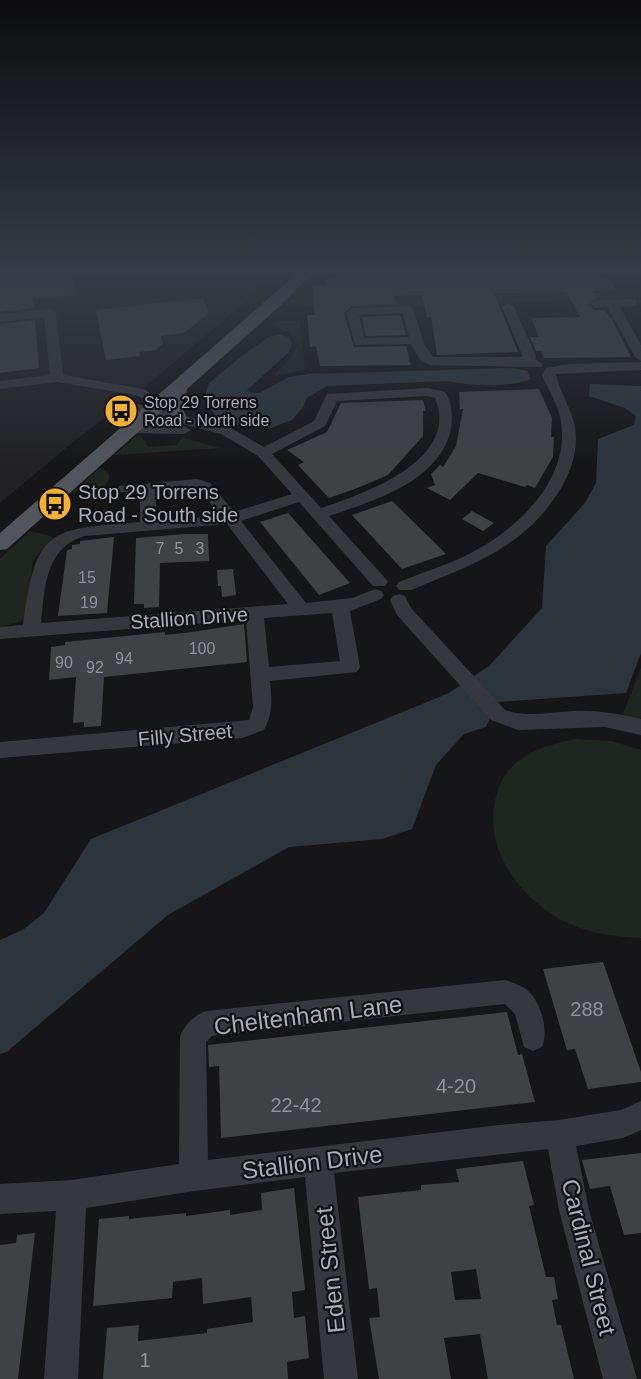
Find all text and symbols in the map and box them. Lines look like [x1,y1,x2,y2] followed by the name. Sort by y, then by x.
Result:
[103,393,139,429] bus stop icon: Stop 29 Torrens Road - North side
[144,394,269,429] place label: Stop 29 Torrens Road - North side
[78,481,238,526] place label: Stop 29 Torrens Road - South side
[37,486,73,522] bus stop icon: Stop 29 Torrens Road - South side
[156,540,165,557] house number: 7
[175,540,184,557] house number: 5
[196,540,205,557] house number: 3
[78,569,96,586] house number: 15
[80,594,98,611] house number: 19
[129,603,249,633] street label: Stallion Drive
[189,640,215,657] house number: 100
[115,650,133,667] house number: 94
[55,654,73,671] house number: 90
[86,659,104,676] house number: 92
[137,720,233,750] street label: Filly Street
[212,990,404,1040] street label: Cheltenham Lane
[570,998,604,1020] house number: 288
[436,1075,476,1097] house number: 4-20
[270,1094,322,1116] house number: 22-42
[240,1140,384,1184] street label: Stallion Drive
[557,1176,622,1338] street label: Cardinal Street
[310,1205,350,1334] street label: Eden Street
[139,1349,151,1371] house number: 1

